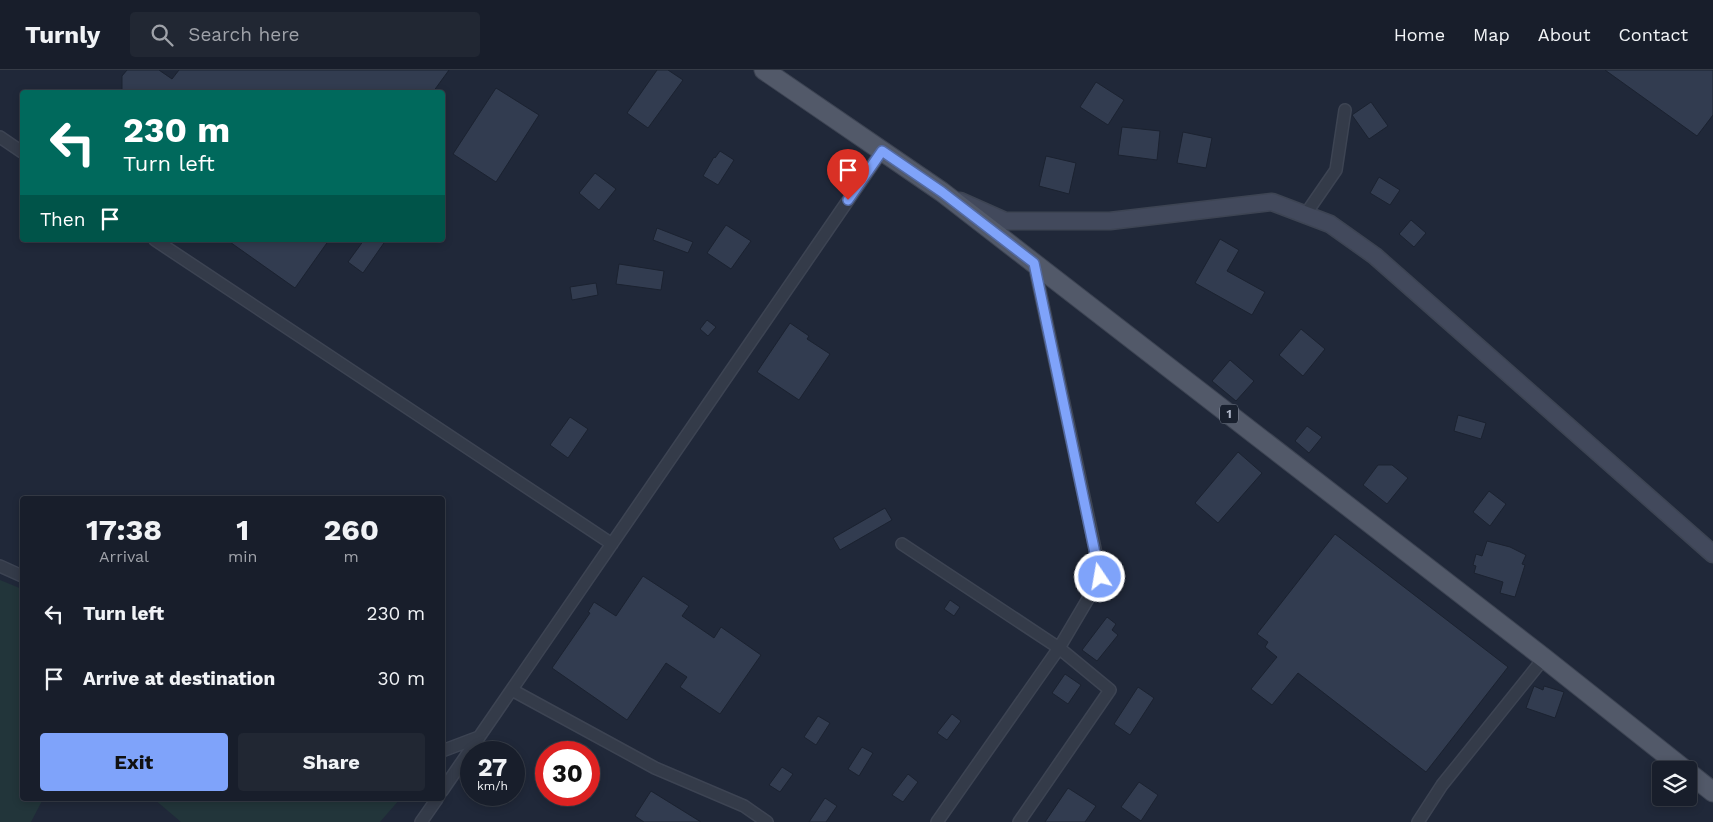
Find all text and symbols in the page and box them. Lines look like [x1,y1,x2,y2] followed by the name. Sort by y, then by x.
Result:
[130,12,480,57] search box
[25,21,100,49] text: Turnly
[148,21,176,49] icon: search
[188,23,300,46] text: Search here
[1394,24,1445,45] text: Home
[1473,24,1510,45] text: Map
[1538,24,1590,45] text: About
[1618,24,1688,45] text: Contact
[123,109,230,151] text: 230 m
[40,110,105,175] icon: left
[827,149,869,200] pin
[123,151,215,176] text: Turn left
[834,156,862,184] icon: arrive
[96,205,124,233] icon: arrive
[40,208,86,231] text: Then
[1220,404,1238,424] road number: 1
[86,512,162,547] text: 17:38
[236,512,249,547] text: 1
[323,512,379,547] text: 260
[99,547,149,566] text: Arrival
[228,547,258,566] text: min
[344,547,359,566] text: m
[1073,550,1125,602] position arrow
[40,600,68,628] icon: left
[83,602,164,625] text: Turn left
[366,602,425,625] text: 230 m
[40,665,68,693] icon: arrive
[83,667,275,690] text: Arrive at destination
[378,667,425,690] text: 30 m
[40,733,228,791] button: Exit
[238,733,425,791] button: Share
[535,741,600,806] speed limit sign: 30
[478,753,507,782] text: 27
[1652,761,1697,806] map controls
[1652,761,1697,806] button: layers
[477,779,508,793] text: km/h

